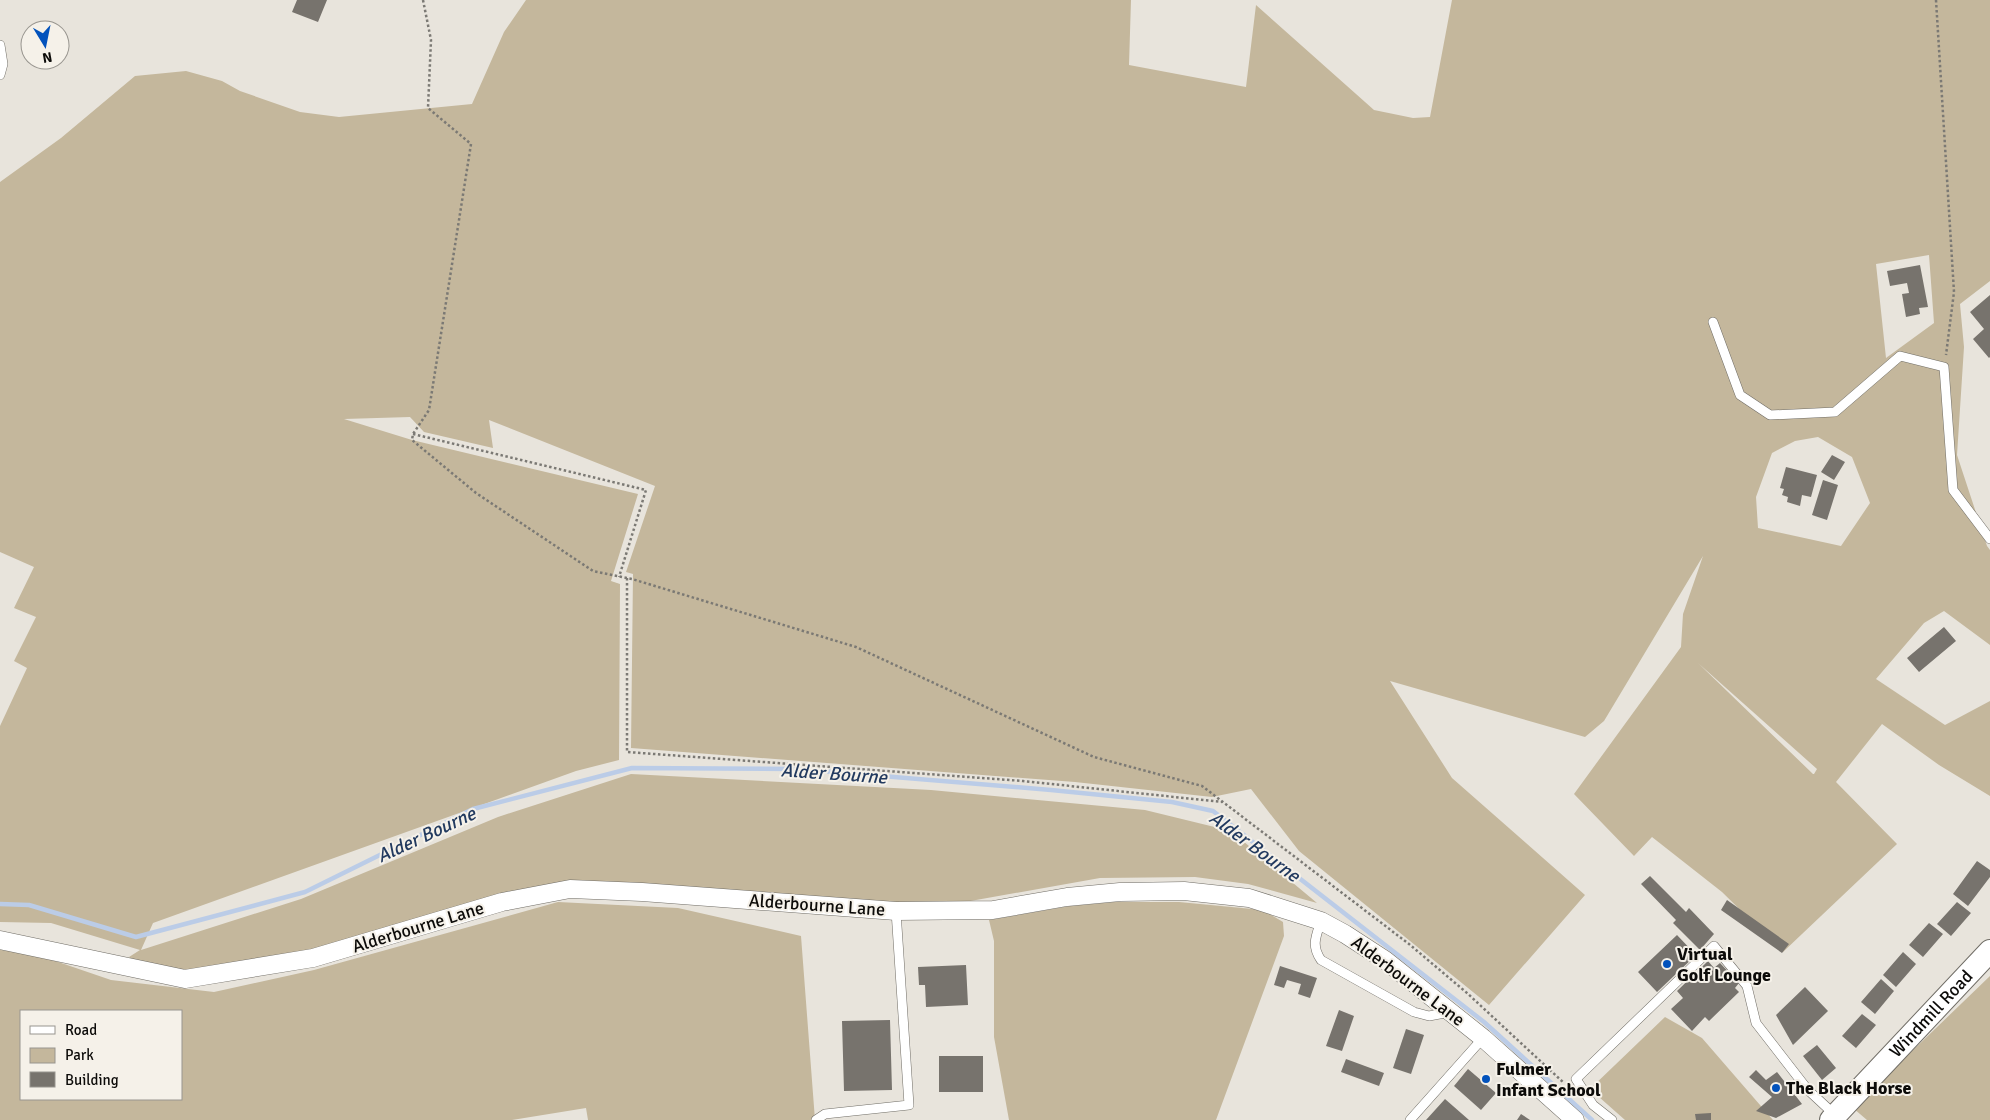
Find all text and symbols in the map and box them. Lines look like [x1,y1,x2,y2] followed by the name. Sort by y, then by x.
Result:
[20,20,70,70] north arrow
[41,48,53,67] text: N
[780,758,889,790] water label: Alder Bourne
[373,801,481,868] water label: Alder Bourne
[1204,806,1306,889] water label: Alder Bourne
[748,889,886,921] street label: Alderbourne Lane
[350,897,486,957] street label: Alderbourne Lane
[1347,931,1469,1031] street label: Alderbourne Lane
[1677,943,1771,986] place label: Virtual Golf Lounge
[1661,958,1673,970] marker: Virtual Golf Lounge
[1885,965,1977,1062] street label: Windmill Road
[20,1010,182,1100] legend
[65,1021,97,1039] text: Road
[65,1046,94,1064] text: Park
[1496,1058,1601,1101] place label: Fulmer Infant School
[65,1071,119,1089] text: Building
[1480,1073,1492,1085] marker: Fulmer Infant School
[1786,1077,1912,1099] place label: The Black Horse
[1770,1082,1782,1094] marker: The Black Horse

